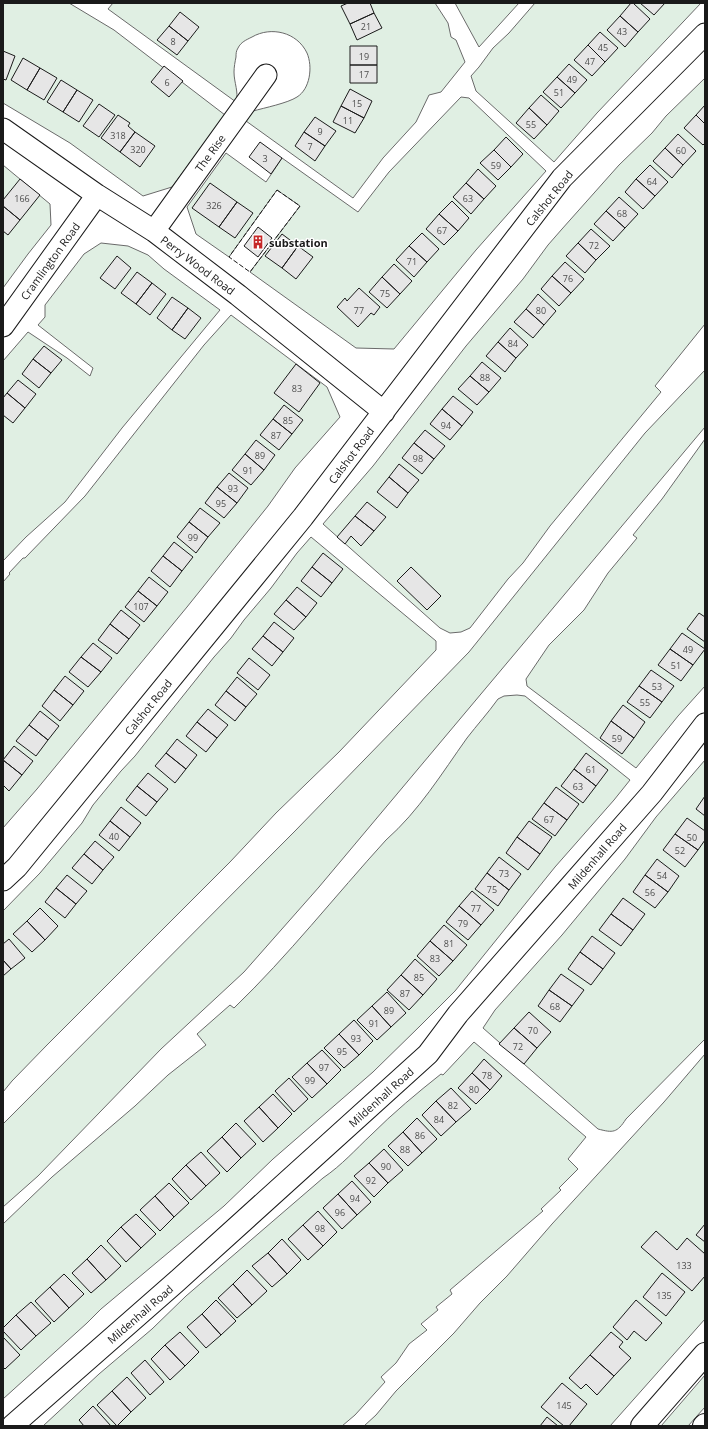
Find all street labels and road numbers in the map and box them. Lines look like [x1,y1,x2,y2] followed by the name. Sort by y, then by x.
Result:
[191,131,229,175] street label: The Rise
[522,167,576,229] street label: Calshot Road
[17,219,83,303] street label: Cramlington Road
[158,232,238,298] street label: Perry Wood Road
[325,424,377,486] street label: Calshot Road
[121,676,175,738] street label: Calshot Road
[564,820,630,892] street label: Mildenhall Road
[345,1064,417,1130] street label: Mildenhall Road
[104,1281,176,1347] street label: Mildenhall Road

